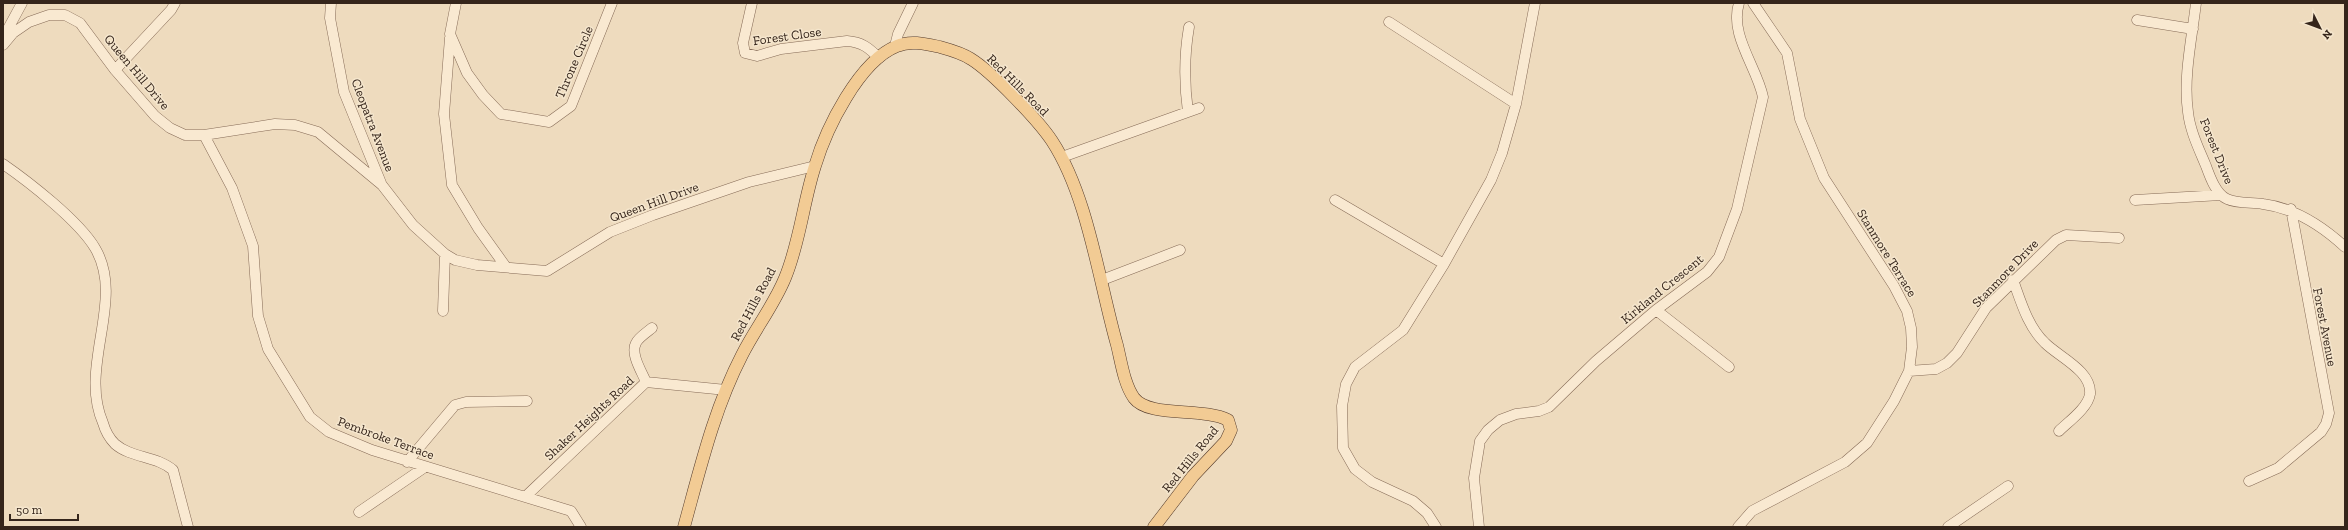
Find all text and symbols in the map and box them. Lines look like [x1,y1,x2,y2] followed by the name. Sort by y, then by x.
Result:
[2300,8,2340,48] north arrow
[552,24,596,100] street label: Throne Circle
[752,24,822,48] street label: Forest Close
[2319,27,2335,42] text: N
[101,31,173,113] street label: Queen Hill Drive
[984,51,1052,119] street label: Red Hills Road
[348,76,398,174] street label: Cleopatra Avenue
[2197,116,2237,186] street label: Forest Drive
[608,179,700,225] street label: Queen Hill Drive
[1854,206,1920,300] street label: Stanmore Terrace
[1969,236,2041,310] street label: Stanmore Drive
[1618,251,1706,327] street label: Kirkland Crescent
[727,265,779,343] street label: Red Hills Road
[2310,287,2340,367] street label: Forest Avenue
[541,373,637,463] street label: Shaker Heights Road
[336,414,436,462] street label: Pembroke Terrace
[1159,423,1221,495] street label: Red Hills Road
[10,496,78,522] scale bar
[16,503,43,517] text: 50 m

